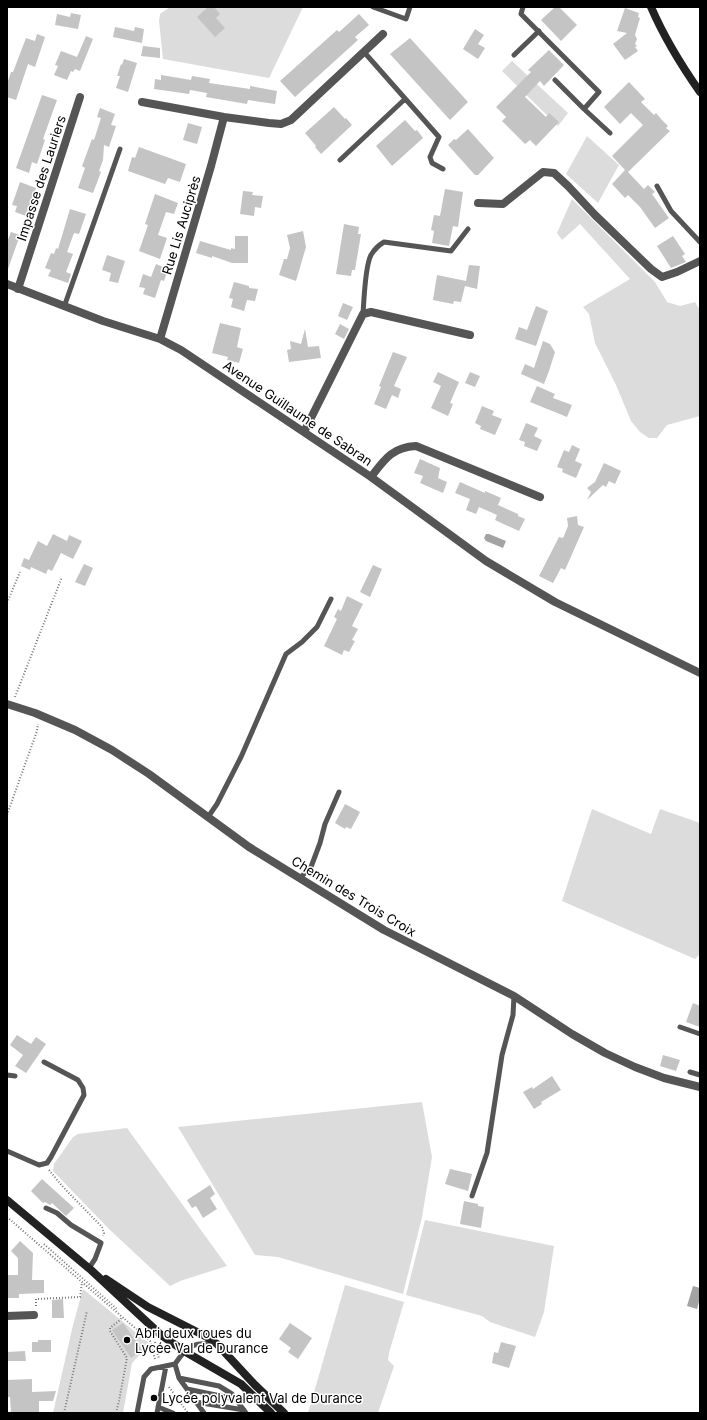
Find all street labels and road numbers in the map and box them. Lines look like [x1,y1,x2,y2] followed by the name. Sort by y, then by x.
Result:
[13,113,69,243] street label: Impasse des Lauriers
[158,173,204,276] street label: Rue Lis Auciprès
[220,357,376,469] street label: Avenue Guillaume de Sabran
[289,852,419,940] street label: Chemin des Trois Croix

